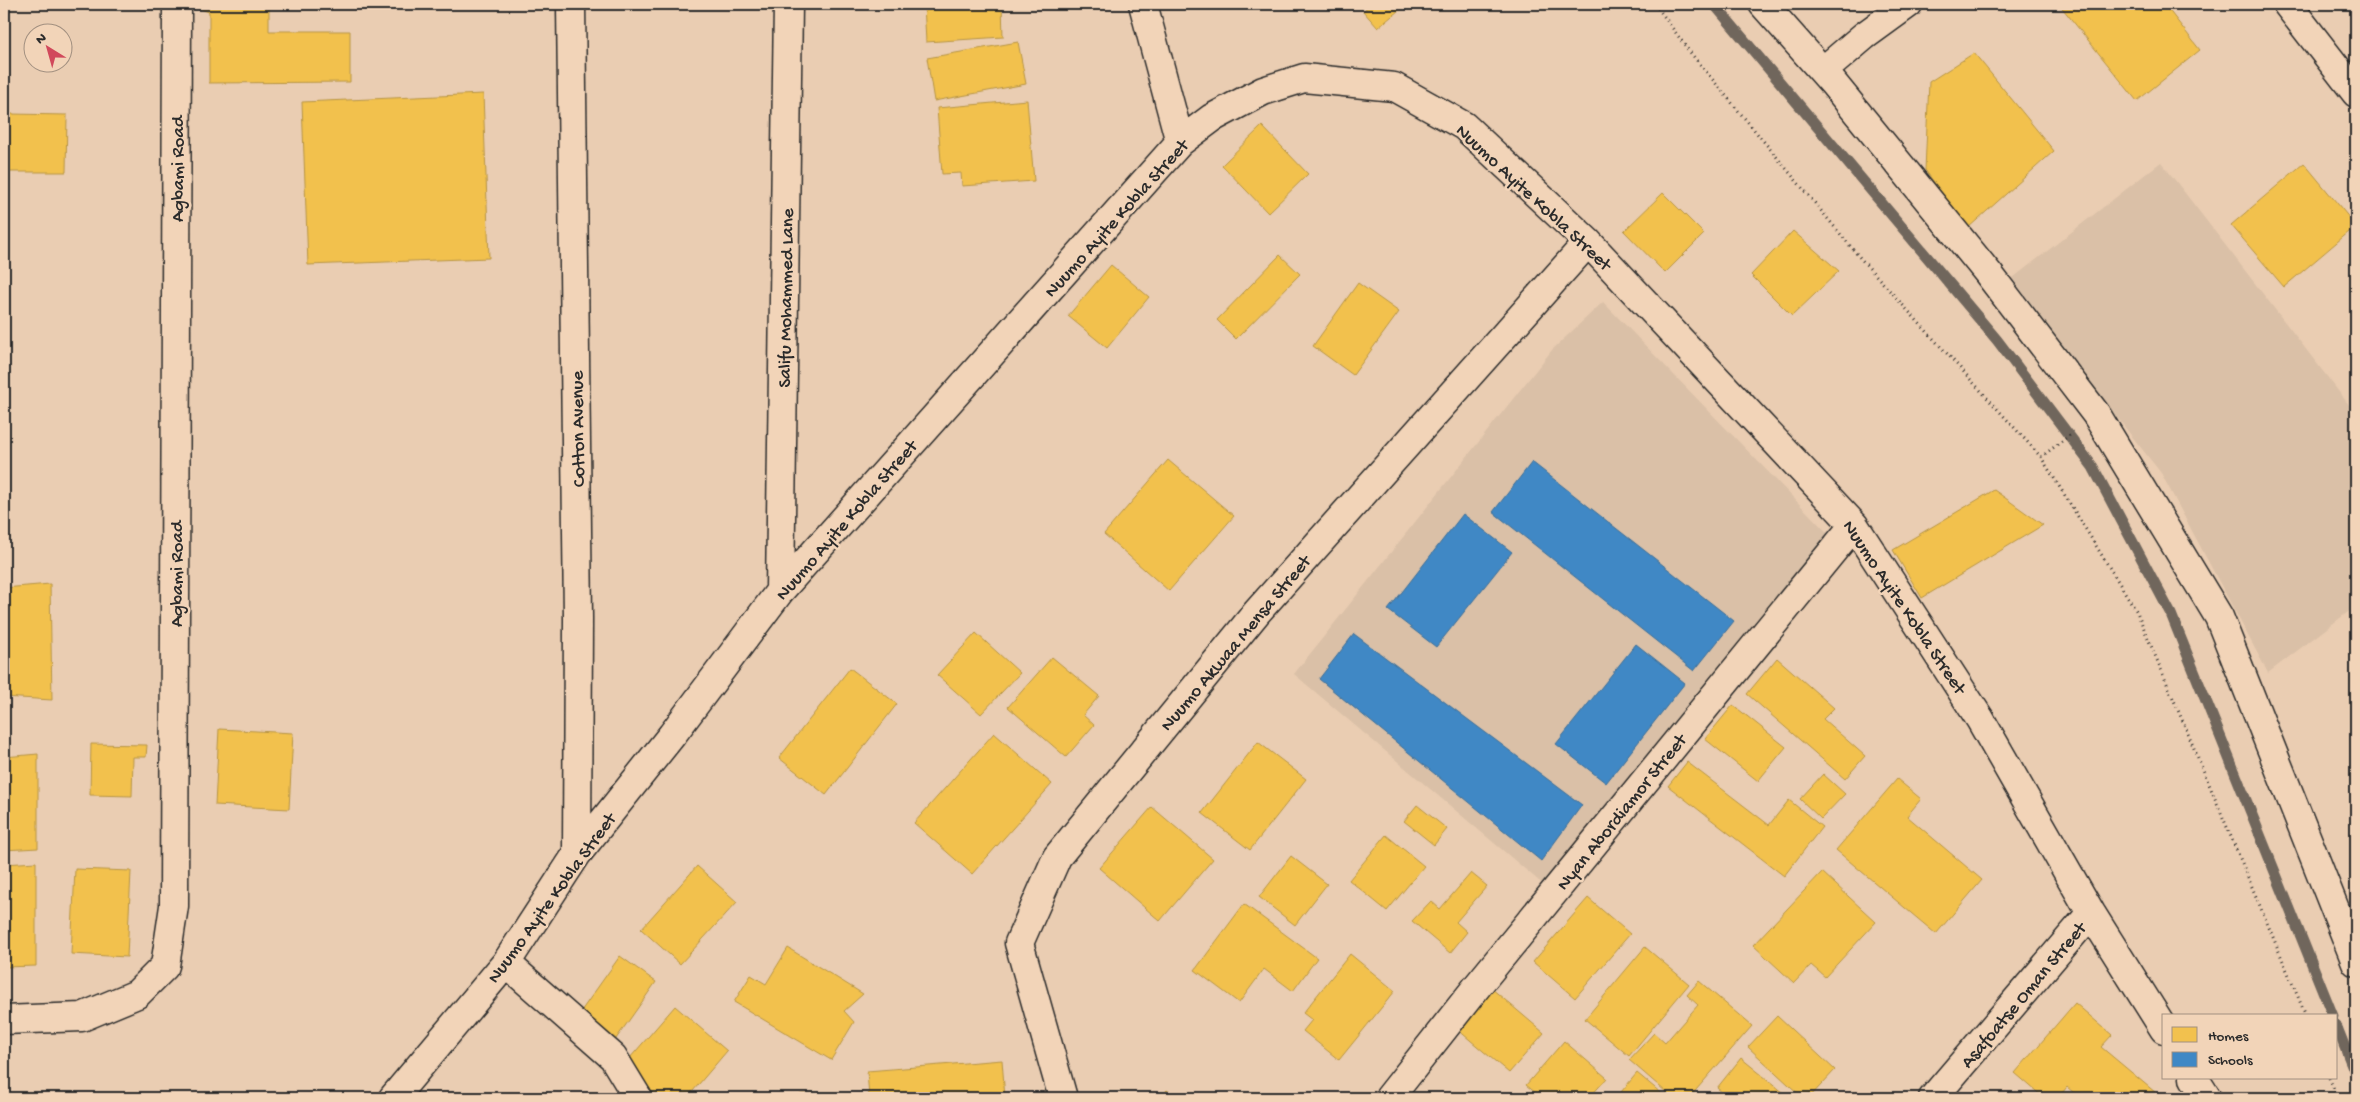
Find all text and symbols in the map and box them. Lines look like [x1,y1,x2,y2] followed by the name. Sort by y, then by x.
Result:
[22,22,72,72] north arrow
[33,30,50,49] text: N
[168,114,191,222] street label: Agbami Road
[1450,120,1617,278] street label: Nuumo Ayite Kobla Street
[1040,134,1196,303] street label: Nuumo Ayite Kobla Street
[774,208,801,388] street label: Salifu Mohammed Lane
[567,370,592,487] street label: Cotton Avenue
[772,435,925,606] street label: Nuumo Ayite Kobla Street
[1836,517,1971,701] street label: Nuumo Ayite Kobla Street
[167,519,190,627] street label: Agbami Road
[1156,550,1319,737] street label: Nuumo Akwaa Mensa Street
[1553,729,1694,896] street label: Nyan Abordiamor Street
[483,808,624,989] street label: Nuumo Ayite Kobla Street
[1957,917,2094,1074] street label: Asafoatse Oman Street
[2162,1014,2338,1080] legend
[2208,1028,2249,1046] text: Homes
[2208,1052,2253,1070] text: Schools

